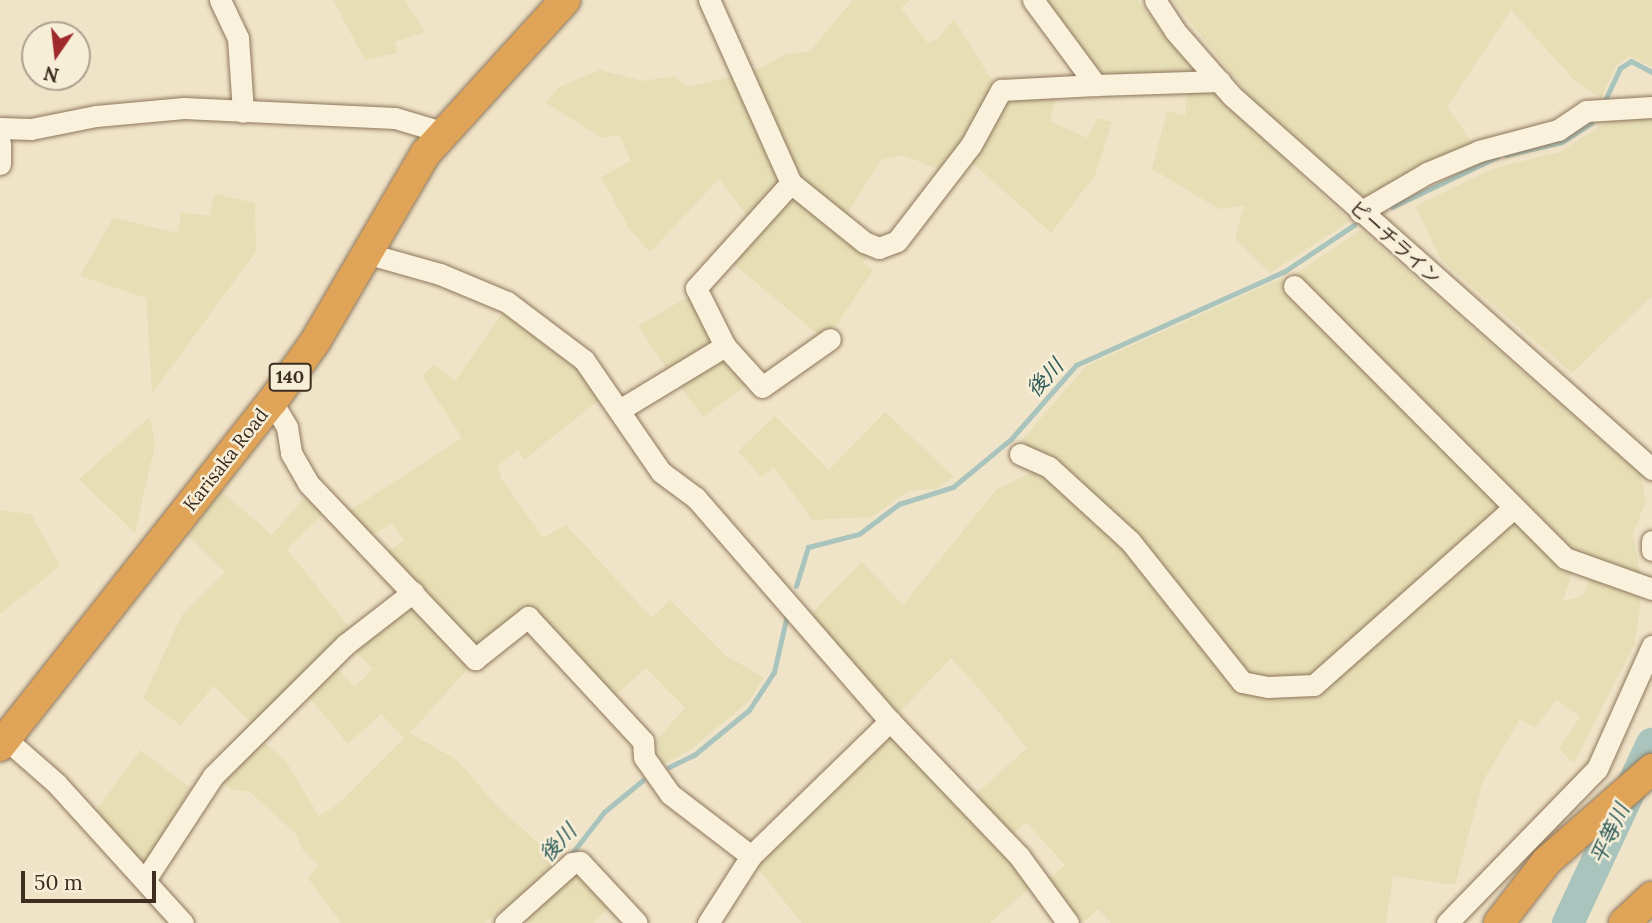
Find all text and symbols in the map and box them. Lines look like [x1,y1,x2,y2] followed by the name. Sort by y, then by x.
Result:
[21,21,91,91] north arrow
[41,61,61,88] text: N
[1345,196,1445,290] street label: ピーチライン
[1022,354,1068,402] water label: 後川
[267,362,313,391] road number: 140
[179,404,273,516] street label: Karisaka Road
[1585,800,1635,868] water label: 平等川
[534,819,582,867] water label: 後川
[24,856,159,900] scale bar
[34,869,83,896] text: 50 m

